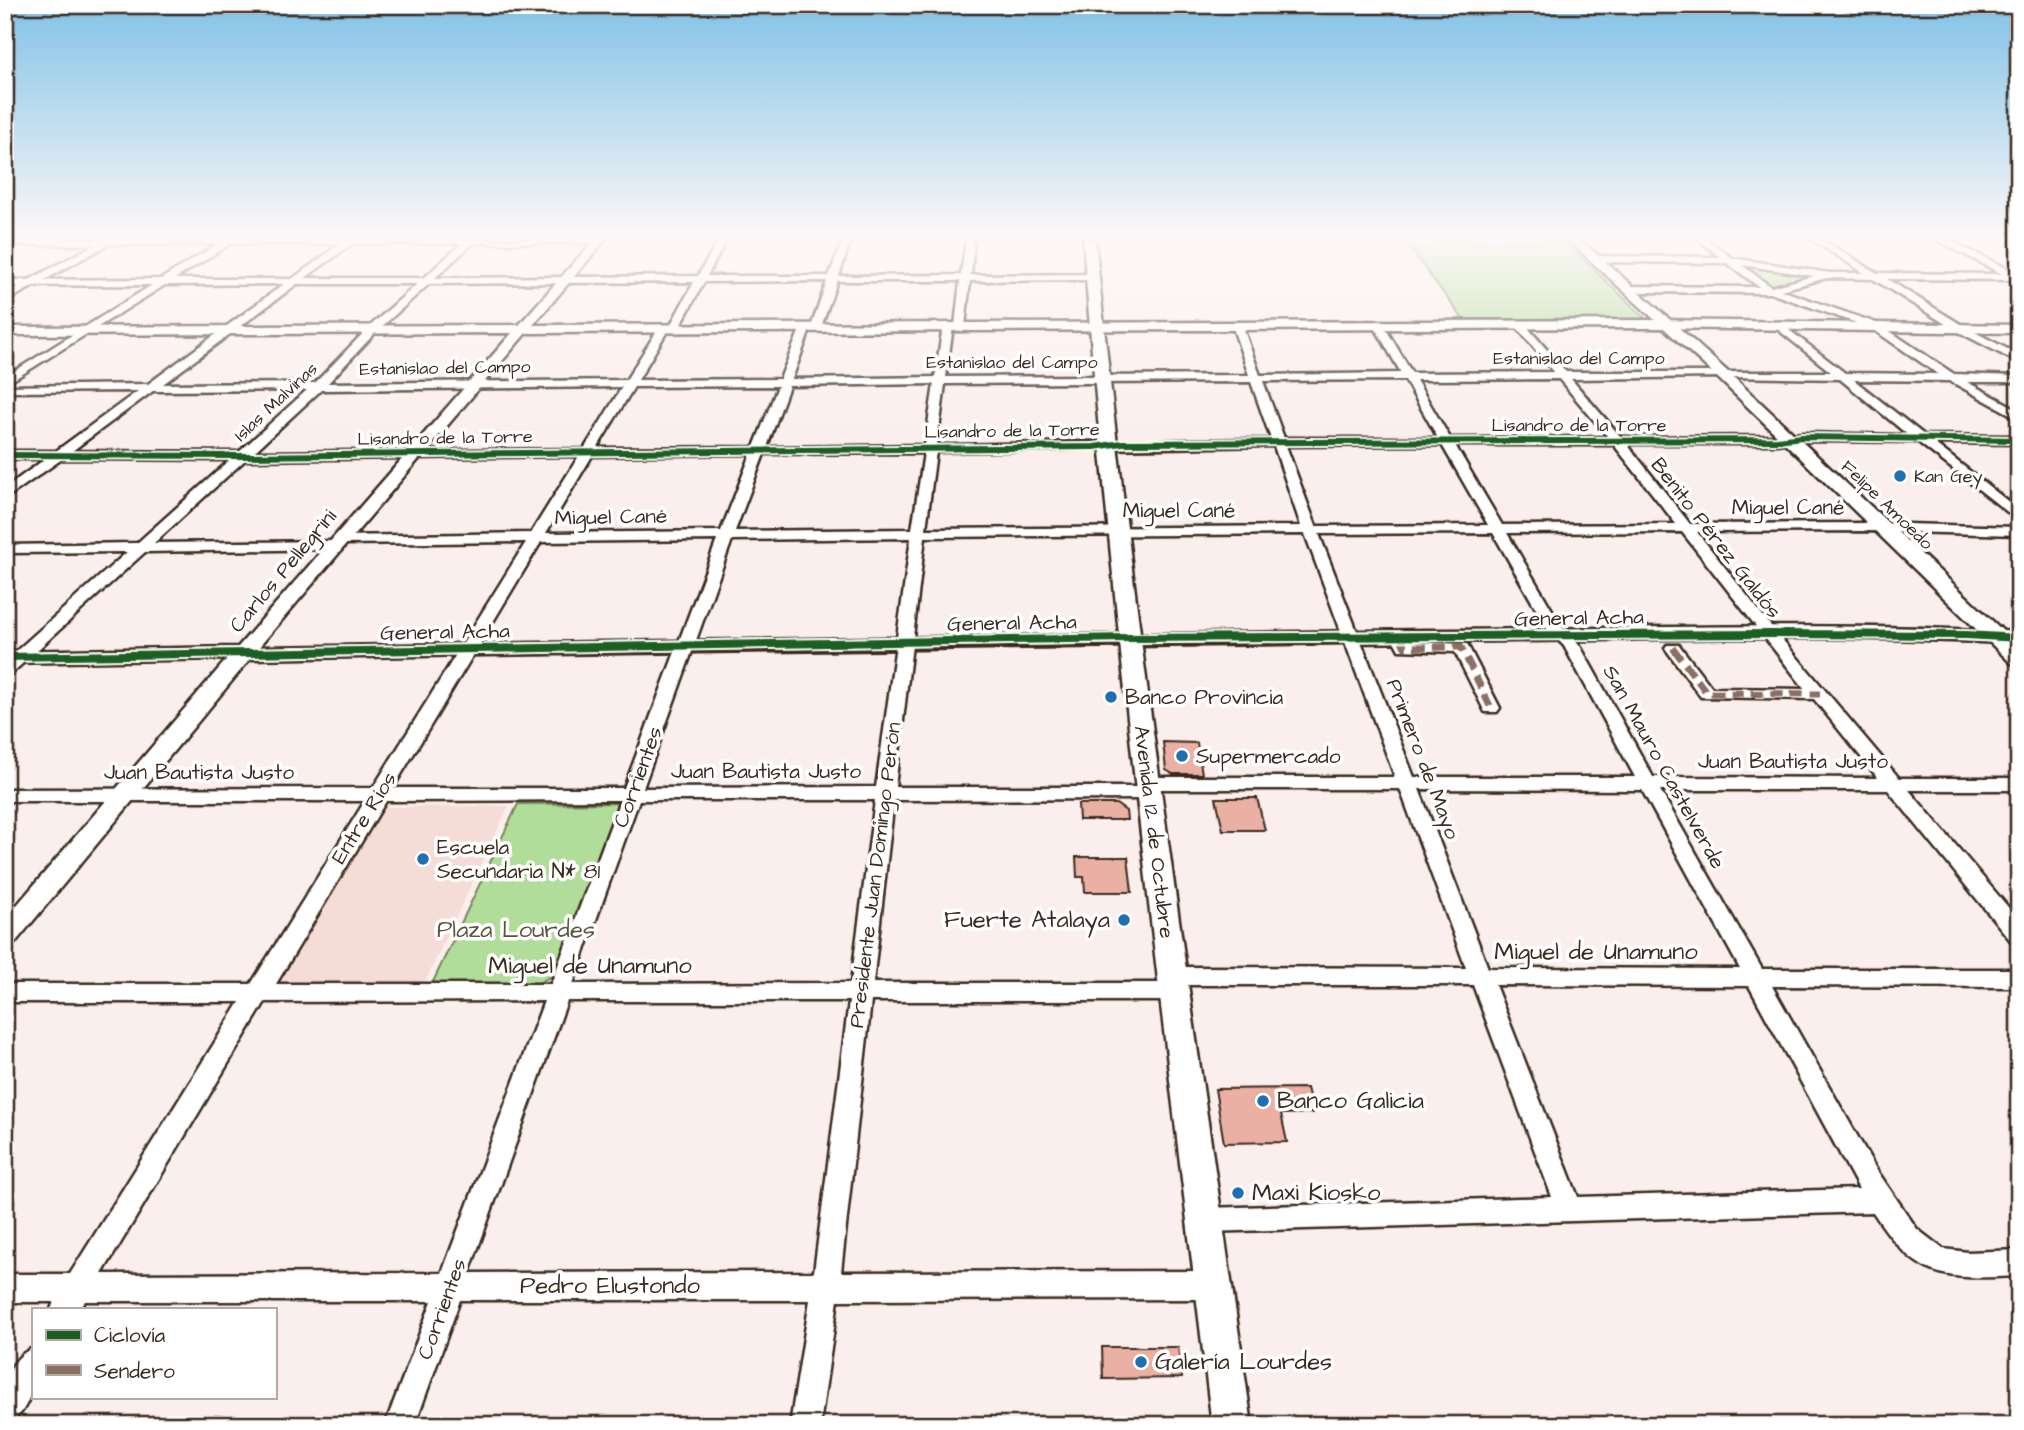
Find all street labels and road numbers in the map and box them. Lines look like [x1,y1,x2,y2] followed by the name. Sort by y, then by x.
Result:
[1493,346,1665,371] street label: Estanislao del Campo
[926,350,1098,375] street label: Estanislao del Campo
[359,354,531,382] street label: Estanislao del Campo
[229,357,323,447] street label: Islas Malvinas
[1491,413,1667,438] street label: Lisandro de la Torre
[924,417,1100,445] street label: Lisandro de la Torre
[357,424,533,452] street label: Lisandro de la Torre
[1644,452,1788,624] street label: Benito Pérez Galdós
[1835,455,1939,555] street label: Felipe Amoedo
[1732,493,1844,524] street label: Miguel Cané
[1123,496,1235,527] street label: Miguel Cané
[554,502,668,534] street label: Miguel Cané
[223,503,345,640] street label: Carlos Pellegrini
[1514,602,1644,634] street label: General Acha
[947,607,1077,639] street label: General Acha
[380,616,510,648] street label: General Acha
[1596,660,1732,874] street label: San Mauro Castelverde
[1377,675,1467,844] street label: Primero de Mayo
[842,721,910,1030] street label: Presidente Juan Domingo Perón
[606,723,670,831] street label: Corrientes
[1127,724,1181,940] street label: Avenida 12 de Octubre
[1698,747,1888,776] street label: Juan Bautista Justo
[671,757,861,786] street label: Juan Bautista Justo
[104,758,294,787] street label: Juan Bautista Justo
[324,767,404,869] street label: Entre Ríos
[1494,935,1698,970] street label: Miguel de Unamuno
[488,949,692,984] street label: Miguel de Unamuno
[410,1255,474,1363] street label: Corrientes
[520,1269,701,1303] street label: Pedro Elustondo

